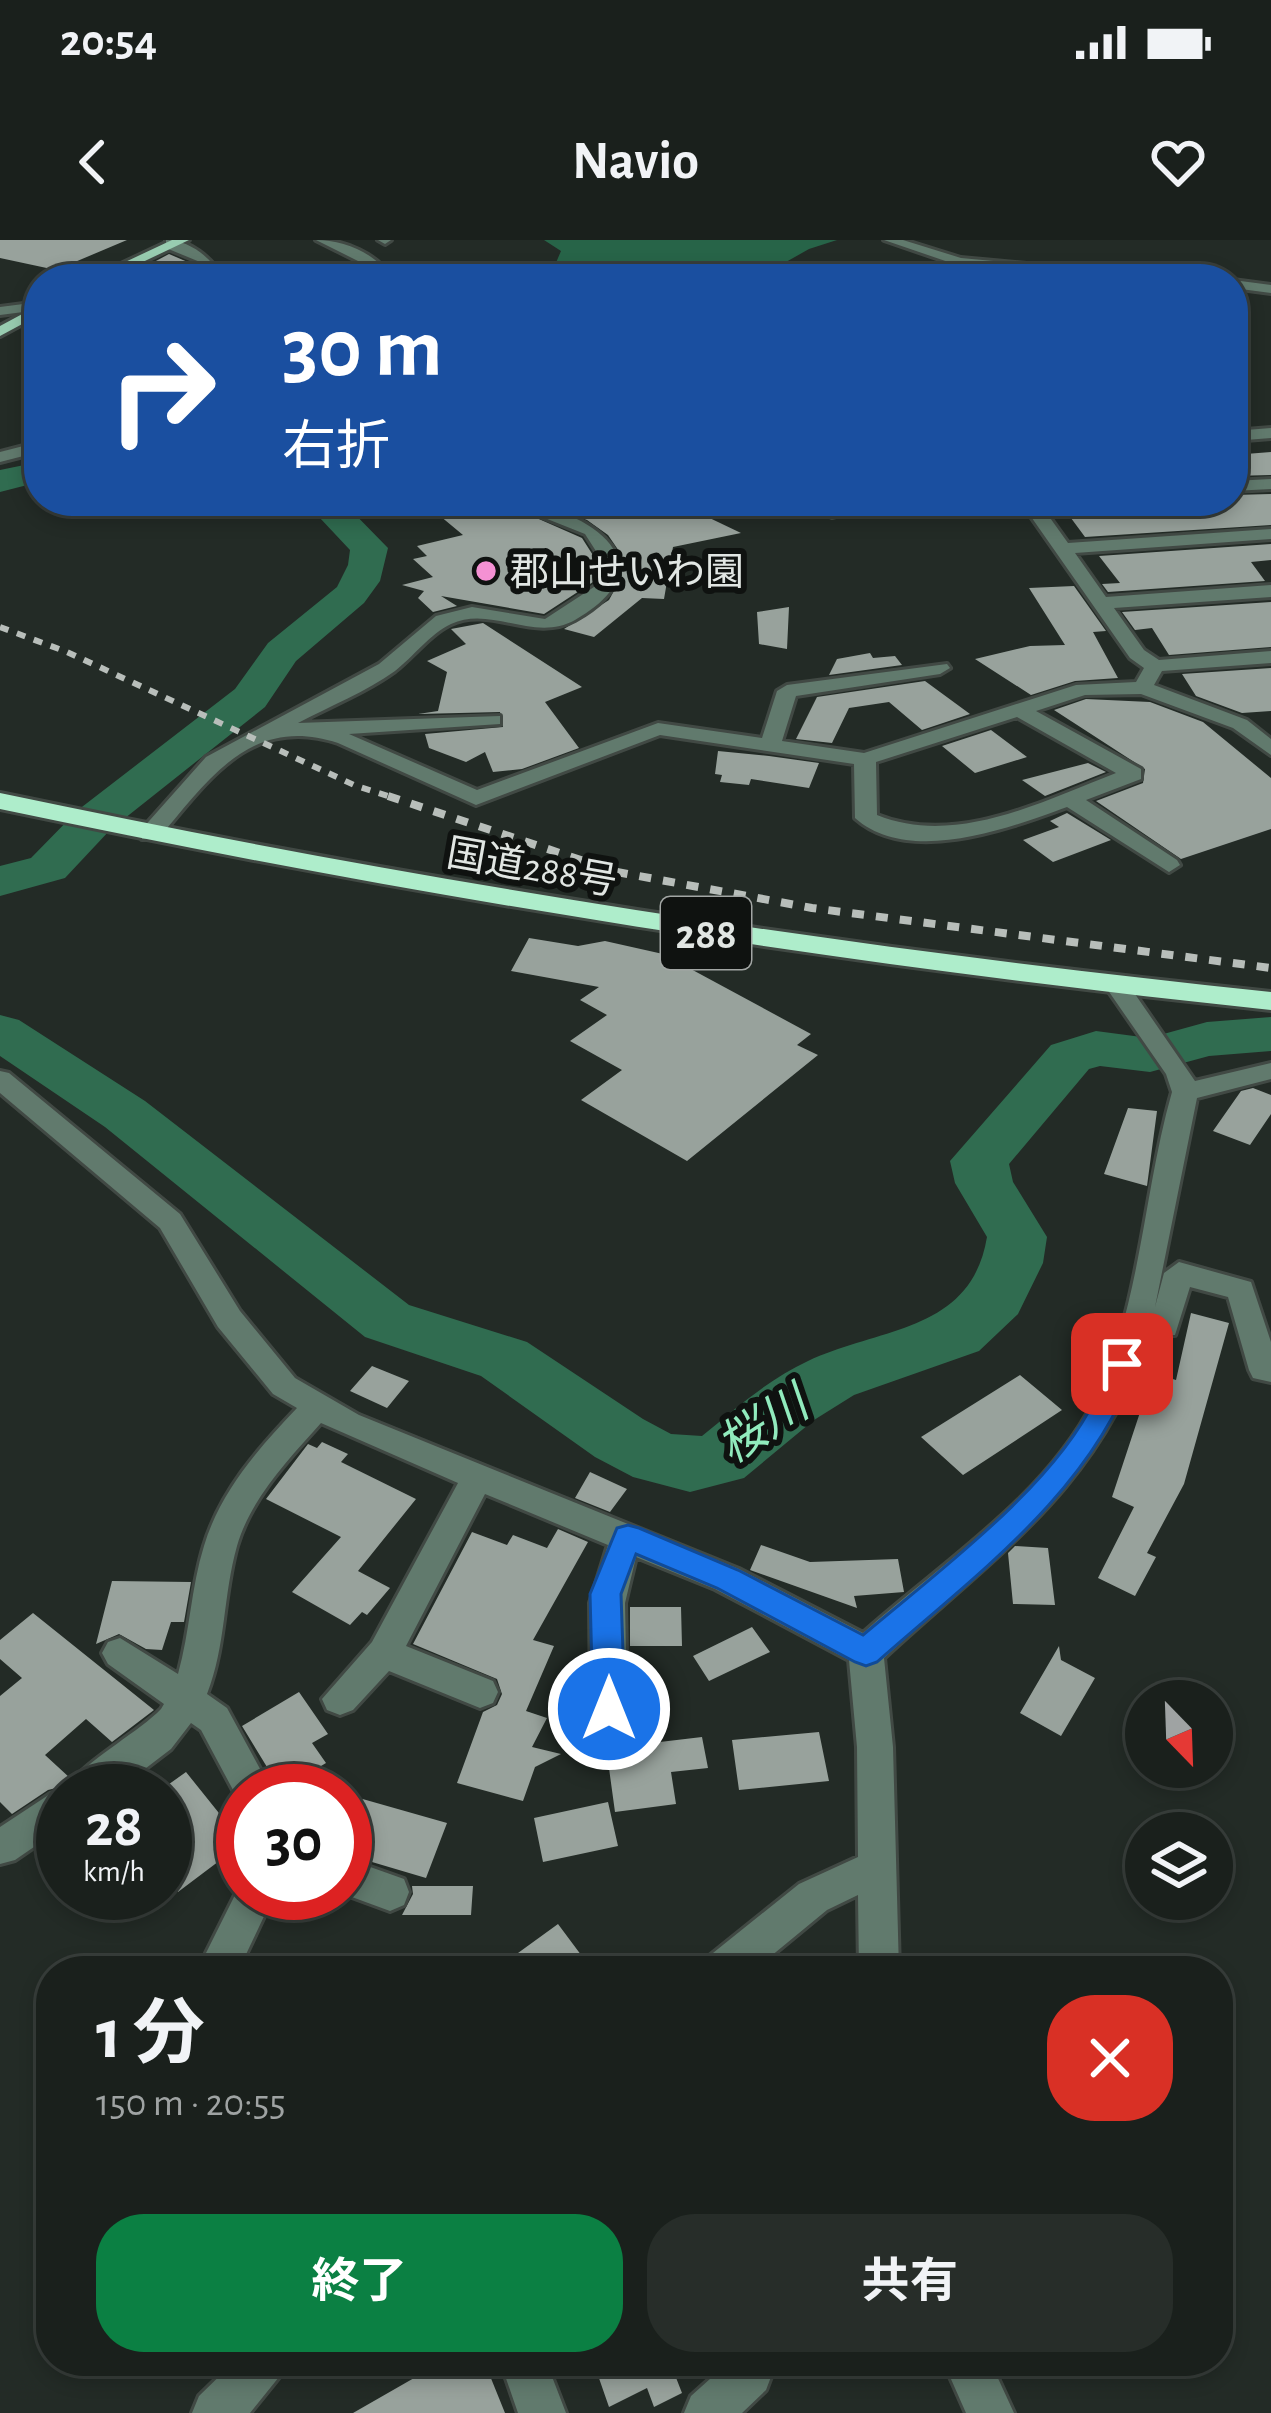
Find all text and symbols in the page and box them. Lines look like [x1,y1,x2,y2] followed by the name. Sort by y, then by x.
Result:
[60,19,157,64] text: 20:54
[60,129,126,195] icon: back
[1145,129,1211,195] icon: heart
[572,135,699,189] text: Navio
[282,308,442,392] text: 30 m
[84,312,240,468] icon: right
[282,421,390,475] text: 右折
[510,552,744,593] place label: 郡山せいわ園
[473,558,499,584] marker: 郡山せいわ園
[444,832,620,903] street label: 国道288号
[661,897,751,969] road number: 288
[1071,1313,1173,1415] pin
[1089,1331,1155,1397] icon: arrive
[709,1375,821,1473] water label: 桜川
[546,1646,672,1772] position arrow
[1125,1680,1233,1788] north arrow
[1125,1680,1233,1920] map controls
[216,1764,372,1920] speed limit sign: 30
[85,1797,143,1857] text: 28
[1125,1812,1233,1920] button: layers
[83,1857,145,1887] text: km/h
[1047,1995,1173,2121] button: close
[96,1999,205,2071] text: 1 分
[96,2084,286,2123] text: 150 m · 20:55
[96,2214,623,2352] button: 終了
[647,2214,1173,2352] button: 共有

